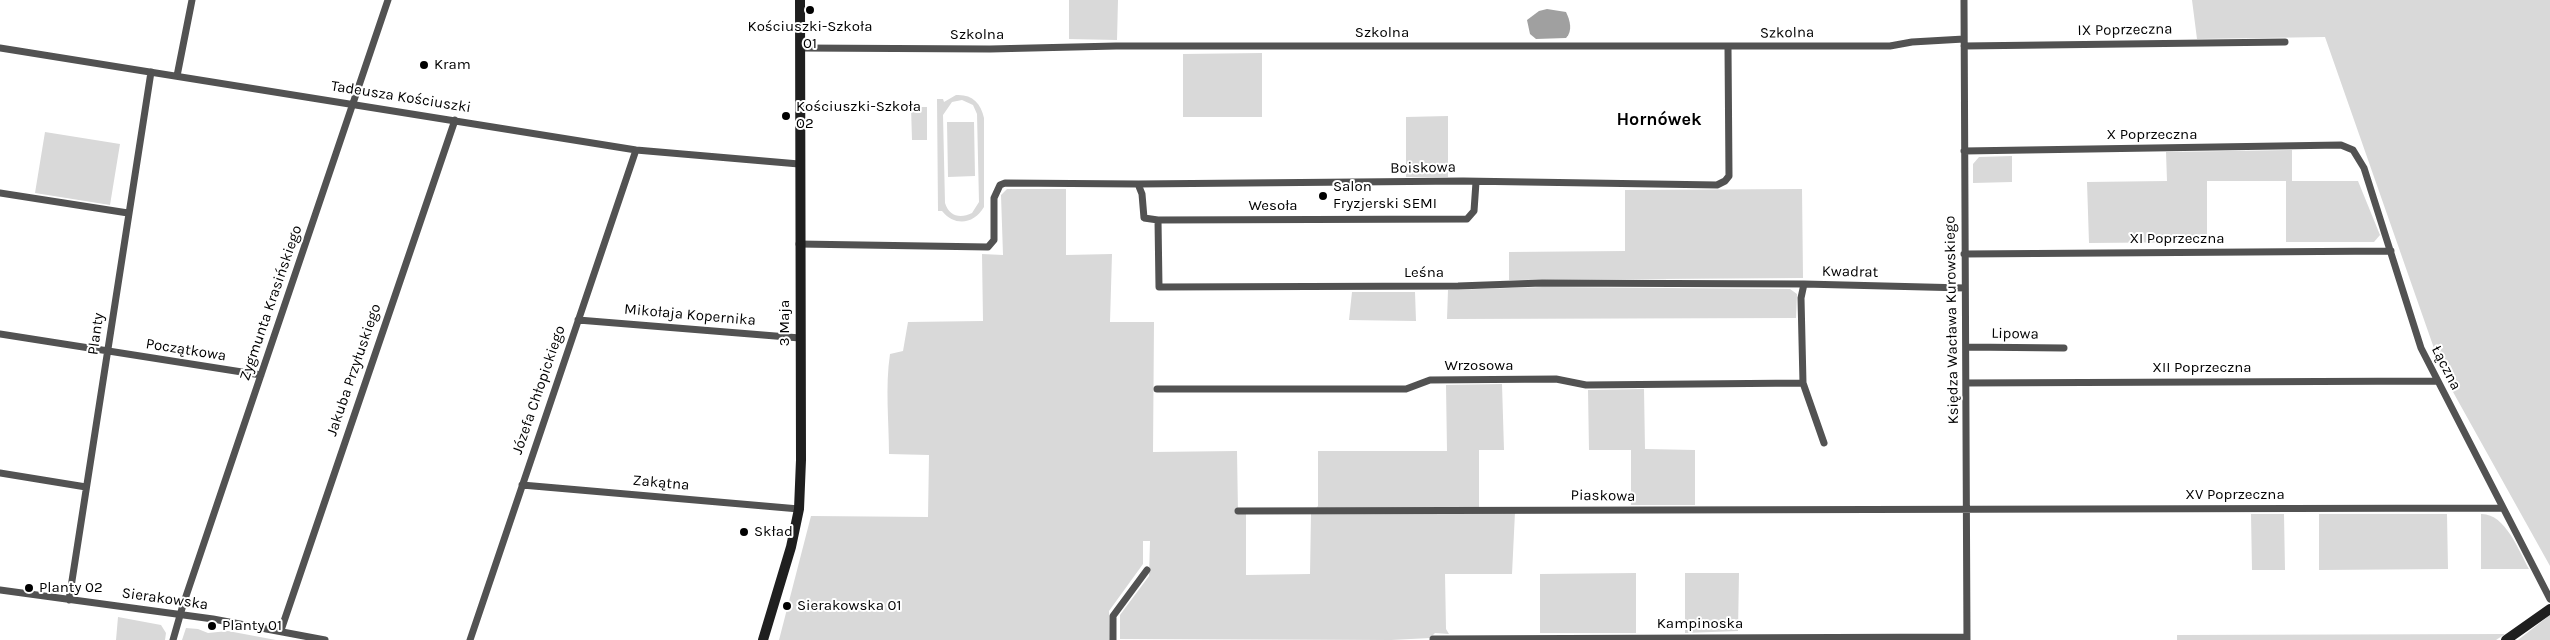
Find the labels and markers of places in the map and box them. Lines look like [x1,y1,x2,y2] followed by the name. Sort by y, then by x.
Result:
[804,4,816,16] marker: Kościuszki-Szkoła 01
[748,18,872,53] place label: Kościuszki-Szkoła 01
[434,56,471,74] place label: Kram
[418,59,430,71] marker: Kram
[796,98,921,133] place label: Kościuszki-Szkoła 02
[780,110,792,122] marker: Kościuszki-Szkoła 02
[1333,178,1437,213] place label: Salon Fryzjerski SEMI
[1317,190,1329,202] marker: Salon Fryzjerski SEMI
[754,523,793,541] place label: Skład
[738,526,750,538] marker: Skład
[39,579,103,597] place label: Planty 02
[23,582,35,594] marker: Planty 02
[797,597,901,615] place label: Sierakowska 01
[781,600,793,612] marker: Sierakowska 01
[222,617,282,635] place label: Planty 01
[206,620,218,632] marker: Planty 01

